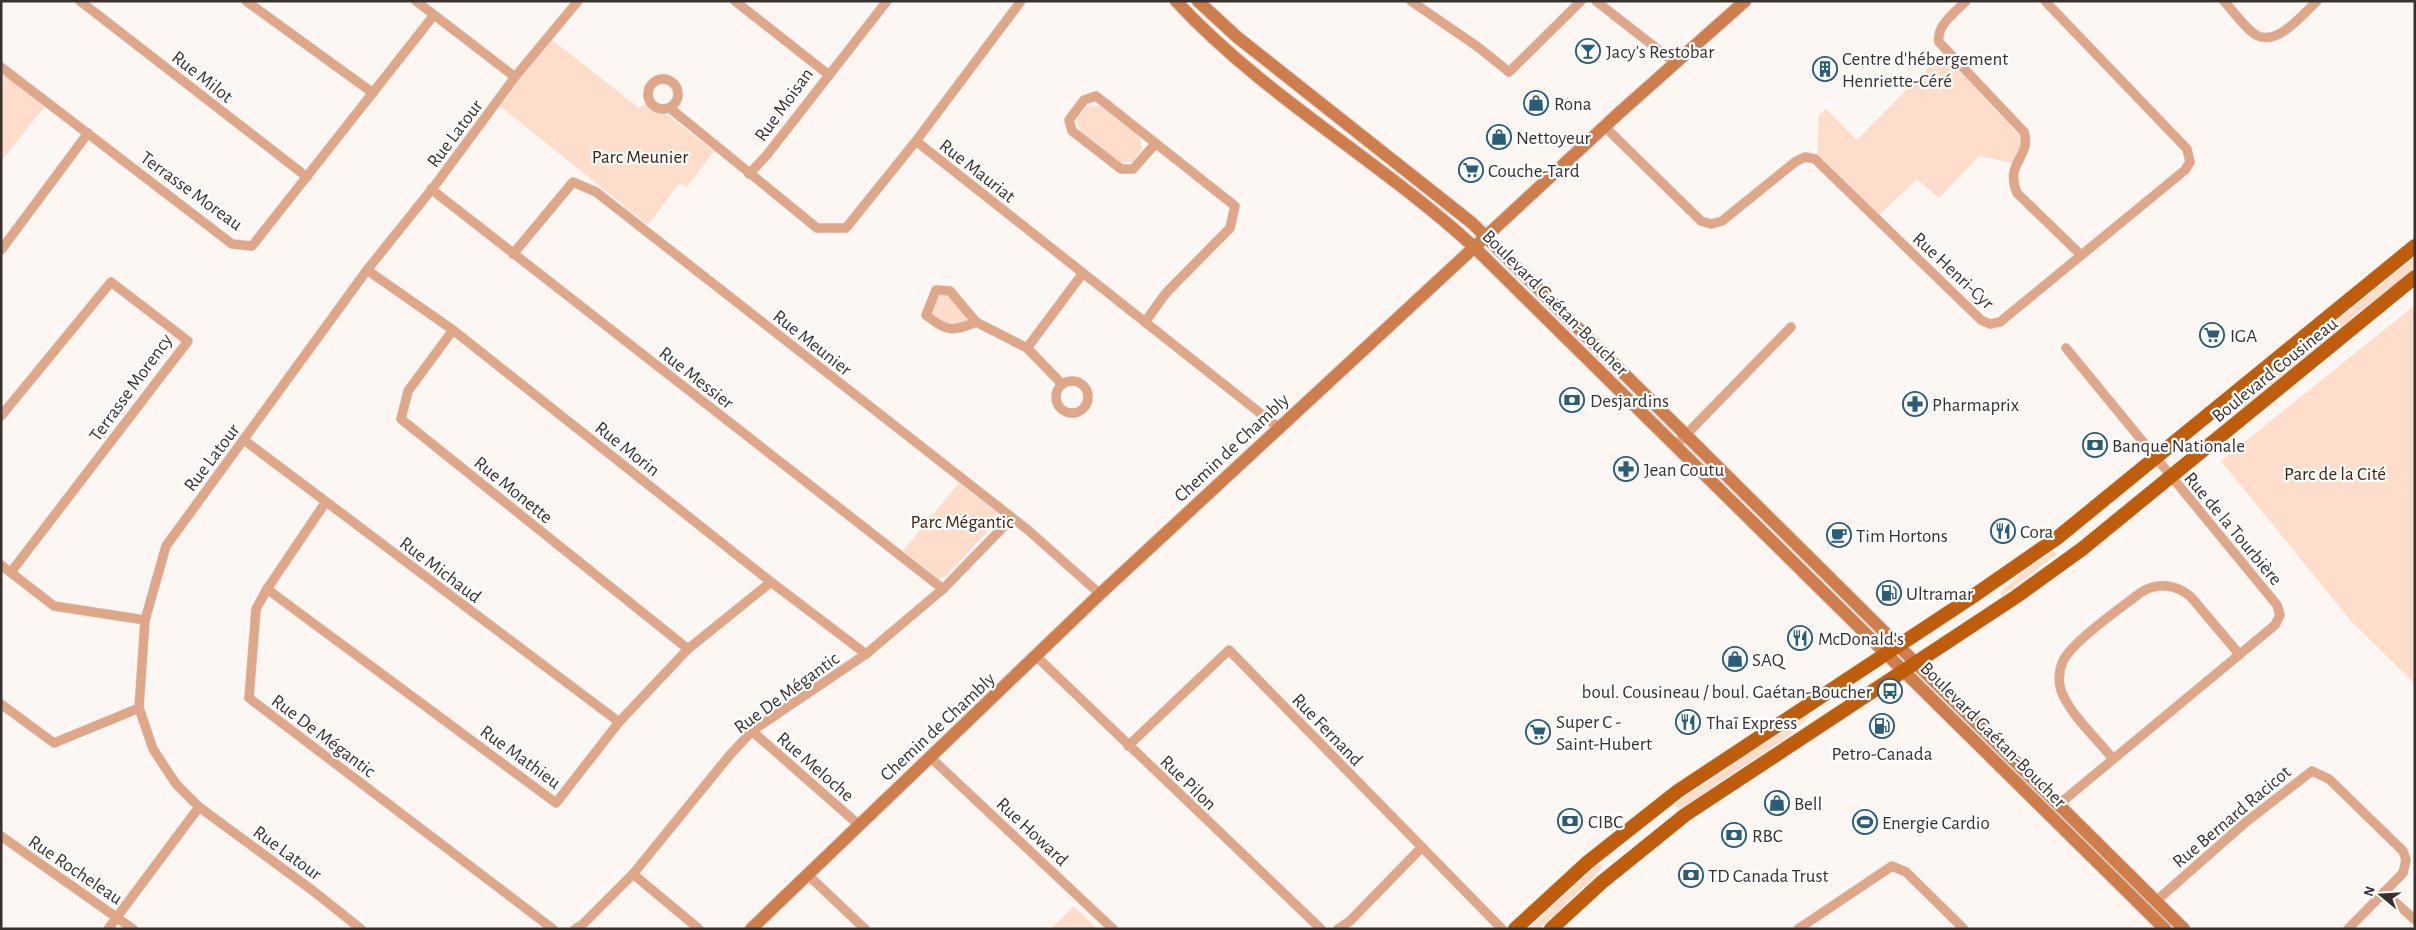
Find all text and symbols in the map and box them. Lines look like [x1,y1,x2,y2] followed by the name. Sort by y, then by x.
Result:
[1575,38,1601,64] bar icon: Jacy's Restobar
[1606,43,1714,62] place label: Jacy's Restobar
[168,48,236,107] street label: Rue Milot
[1842,50,2008,91] place label: Centre d'hébergement Henriette-Céré
[1812,56,1838,82] building icon: Centre d'hébergement Henriette-Céré
[751,65,817,145] street label: Rue Moisan
[1523,90,1549,116] shop icon: Rona
[1554,95,1592,114] place label: Rona
[424,97,487,171] street label: Rue Latour
[1486,124,1512,150] shop icon: Nettoyeur
[1516,129,1591,148] place label: Nettoyeur
[936,136,1019,206] street label: Rue Mauriat
[137,148,246,235] street label: Terrasse Moreau
[592,148,688,167] park label: Parc Meunier
[1458,157,1484,183] supermarket icon: Couche-Tard
[1488,162,1580,181] place label: Couche-Tard
[1478,227,1631,380] street label: Boulevard Gaétan-Boucher
[1909,229,1997,313] street label: Rue Henri-Cyr
[769,307,855,380] street label: Rue Meunier
[2209,314,2341,426] street label: Boulevard Cousineau
[2199,322,2225,348] supermarket icon: IGA
[2230,327,2257,346] place label: IGA
[86,331,176,445] street label: Terrasse Morency
[655,343,737,413] street label: Rue Messier
[1559,387,1585,413] bank icon: Desjardins
[1171,390,1293,506] street label: Chemin de Chambly
[1902,391,1928,417] pharmacy icon: Pharmaprix
[1590,392,1669,411] place label: Desjardins
[1932,396,2019,415] place label: Pharmaprix
[591,418,663,480] street label: Rue Morin
[181,421,244,495] street label: Rue Latour
[2082,432,2108,458] bank icon: Banque Nationale
[2112,437,2245,456] place label: Banque Nationale
[470,453,556,527] street label: Rue Monette
[1613,456,1639,482] pharmacy icon: Jean Coutu
[1644,461,1724,480] place label: Jean Coutu
[2284,465,2386,484] park label: Parc de la Cité
[2180,469,2285,589] street label: Rue de la Tourbière
[910,513,1014,532] park label: Parc Mégantic
[1990,518,2016,544] restaurant icon: Cora
[1826,522,1852,548] cafe icon: Tim Hortons
[2020,523,2054,542] place label: Cora
[1856,527,1948,546] place label: Tim Hortons
[396,533,485,607] street label: Rue Michaud
[1876,580,1902,606] fuel station icon: Ultramar
[1906,585,1973,604] place label: Ultramar
[1787,625,1813,651] restaurant icon: McDonald's
[1818,630,1904,649] place label: McDonald's
[1722,646,1748,672] shop icon: SAQ
[731,649,843,737] street label: Rue De Mégantic
[1752,651,1786,670] place label: SAQ
[1916,659,2069,812] street label: Boulevard Gaétan-Boucher
[877,669,999,785] street label: Chemin de Chambly
[1877,678,1903,704] bus stop icon: boul. Cousineau / boul. Gaétan-Boucher
[1582,683,1872,702] place label: boul. Cousineau / boul. Gaétan-Boucher
[1288,690,1366,770] street label: Rue Fernand
[268,691,379,781] street label: Rue De Mégantic
[1675,709,1701,735] restaurant icon: Thaï Express
[1556,713,1652,754] place label: Super C - Saint-Hubert
[1869,713,1895,739] fuel station icon: Petro-Canada
[1706,714,1797,733] place label: Thaï Express
[1525,719,1551,745] supermarket icon: Super C - Saint-Hubert
[476,722,564,793] street label: Rue Mathieu
[773,729,857,805] street label: Rue Meloche
[1832,745,1933,764] place label: Petro-Canada
[1156,752,1220,814] street label: Rue Pilon
[2169,762,2295,872] street label: Rue Bernard Racicot
[1764,790,1790,816] shop icon: Bell
[992,794,1072,870] street label: Rue Howard
[1794,795,1822,814] place label: Bell
[1557,808,1583,834] bank icon: CIBC
[1852,809,1878,835] sports icon: Energie Cardio
[1588,813,1623,832] place label: CIBC
[1882,814,1990,833] place label: Energie Cardio
[250,822,325,884] street label: Rue Latour
[1721,822,1747,848] bank icon: RBC
[1752,827,1783,846] place label: RBC
[25,832,126,909] street label: Rue Rocheleau
[1678,862,1704,888] bank icon: TD Canada Trust
[1708,867,1829,886] place label: TD Canada Trust
[2356,870,2406,920] north arrow
[2361,884,2378,898] text: N

